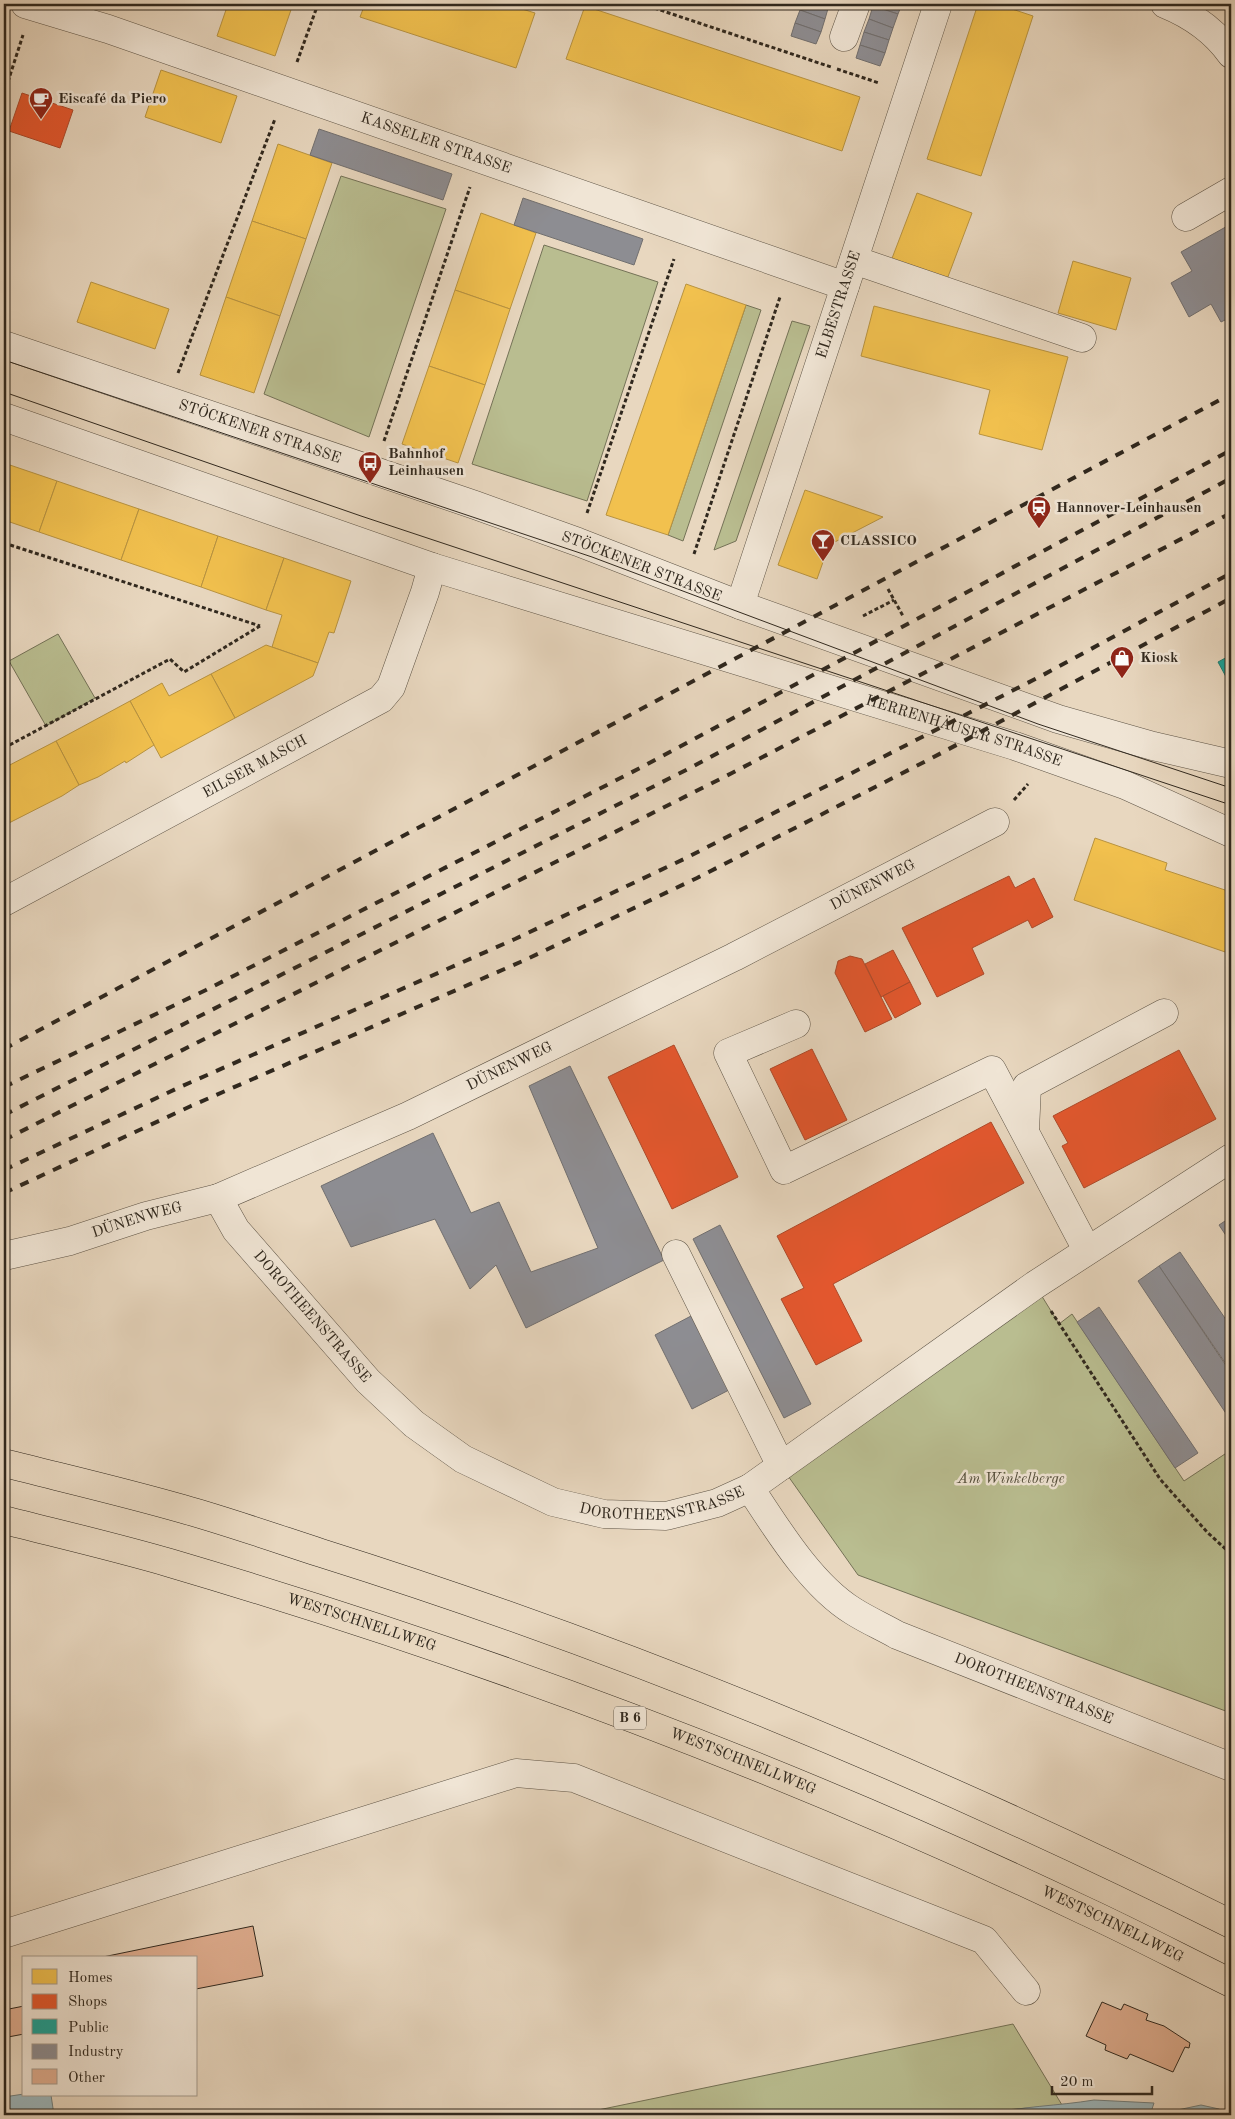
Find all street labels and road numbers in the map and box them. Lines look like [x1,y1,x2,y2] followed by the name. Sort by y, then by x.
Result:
[359,110,513,177] street label: KASSELER STRASSE
[814,249,864,361] street label: ELBESTRASSE
[177,397,343,466] street label: STÖCKENER STRASSE
[559,529,724,605] street label: STÖCKENER STRASSE
[864,693,1064,770] street label: HERRENHÄUSER STRASSE
[200,733,310,801] street label: EILSER MASCH
[828,857,918,913] street label: DÜNENWEG
[464,1039,555,1094] street label: DÜNENWEG
[90,1200,184,1241] street label: DÜNENWEG
[250,1248,373,1386] street label: DOROTHEENSTRASSE
[578,1484,747,1523] street label: DOROTHEENSTRASSE
[285,1592,438,1654] street label: WESTSCHNELLWEG
[952,1651,1115,1727] street label: DOROTHEENSTRASSE
[614,1706,646,1730] road number: B 6
[668,1726,818,1798] street label: WESTSCHNELLWEG
[1039,1884,1186,1966] street label: WESTSCHNELLWEG

